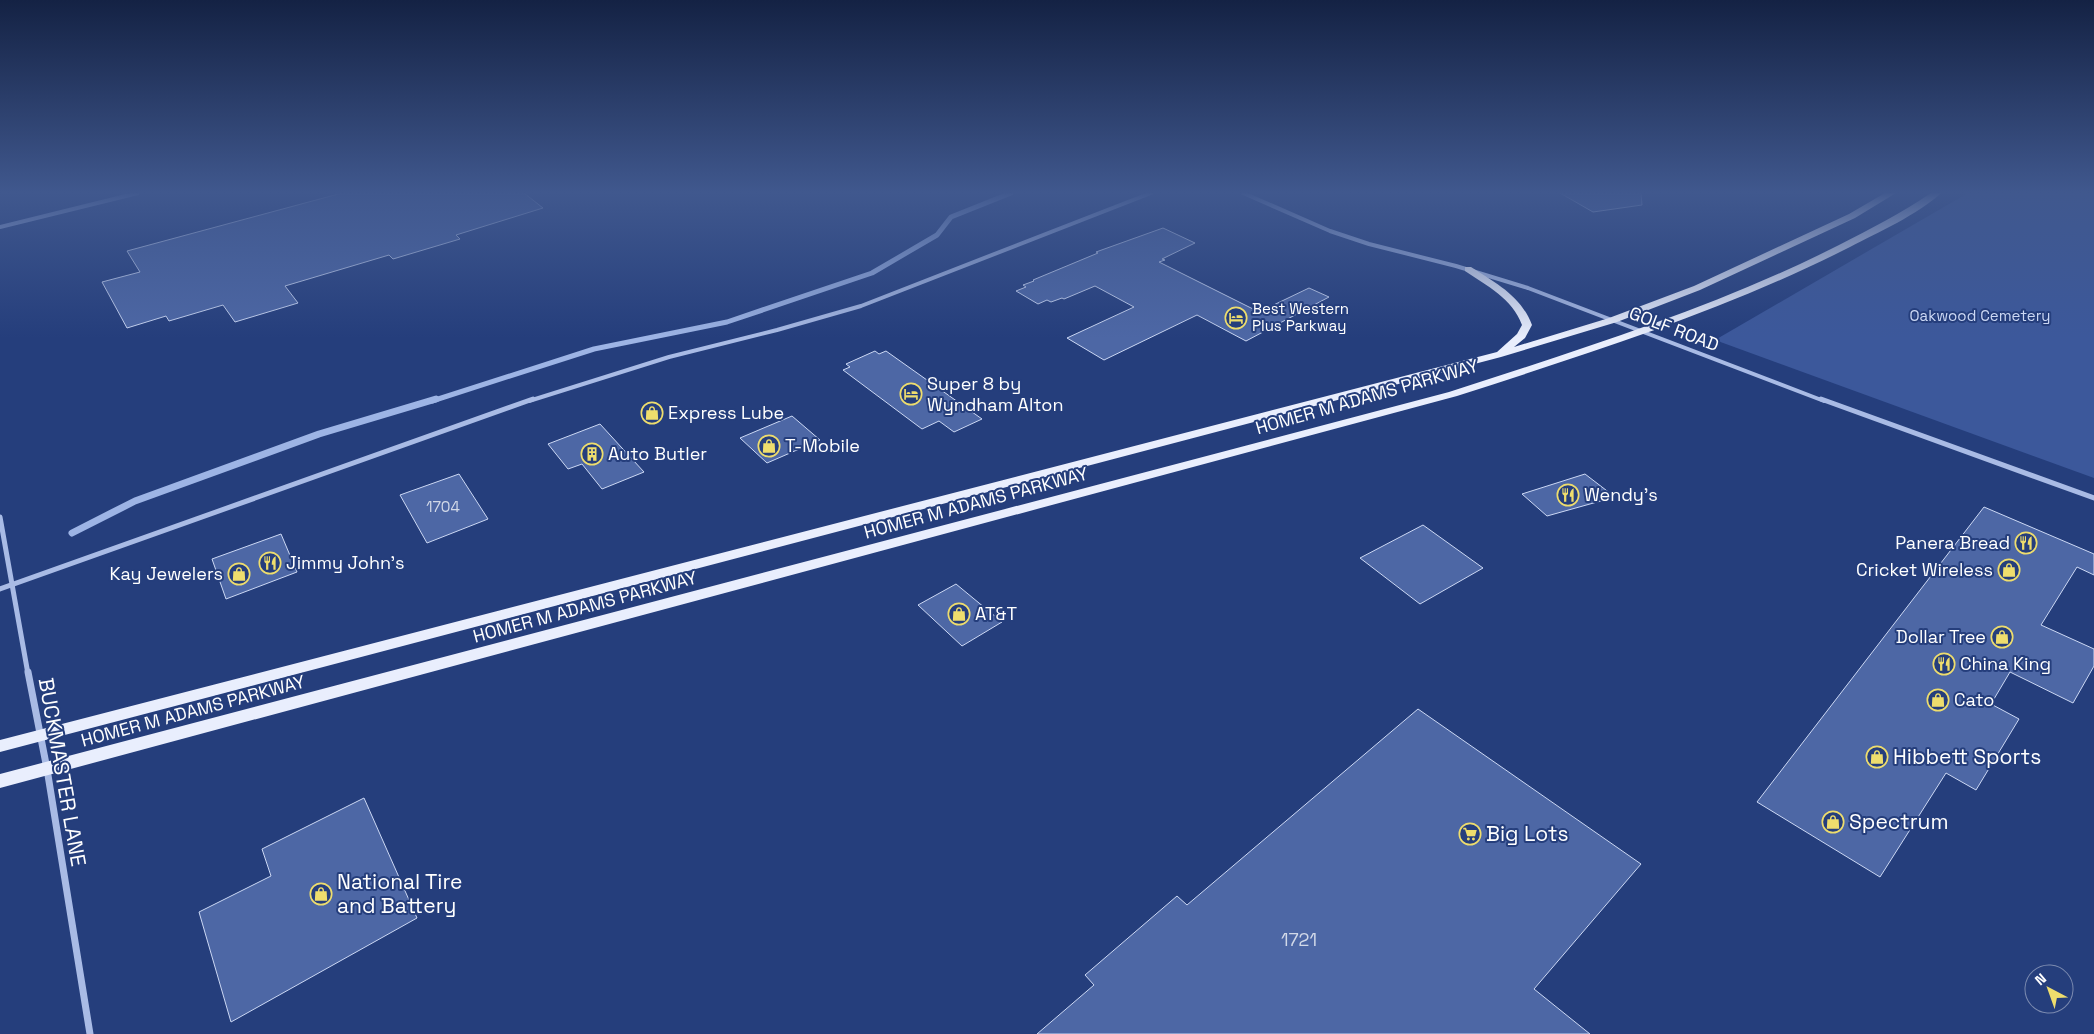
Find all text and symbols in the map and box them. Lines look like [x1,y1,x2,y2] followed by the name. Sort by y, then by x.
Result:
[1252,299,1349,335] place label: Best Western Plus Parkway
[1626,301,1722,356] street label: GOLF ROAD
[1224,306,1248,330] hotel icon: Best Western Plus Parkway
[1910,306,2051,325] park label: Oakwood Cemetery
[1253,354,1481,439] street label: HOMER M ADAMS PARKWAY
[927,372,1063,416] place label: Super 8 by Wyndham Alton
[899,382,923,406] hotel icon: Super 8 by Wyndham Alton
[640,401,664,425] shop icon: Express Lube
[668,401,784,424] place label: Express Lube
[757,434,781,458] shop icon: T-Mobile
[785,434,860,457] place label: T-Mobile
[580,442,604,466] building icon: Auto Butler
[608,442,707,465] place label: Auto Butler
[861,462,1090,544] street label: HOMER M ADAMS PARKWAY
[1556,483,1580,507] restaurant icon: Wendy's
[1584,483,1658,506] place label: Wendy's
[426,497,460,516] house number: 1704
[1895,531,2010,554] place label: Panera Bread
[2014,531,2038,555] restaurant icon: Panera Bread
[258,551,282,575] restaurant icon: Jimmy John's
[286,551,404,574] place label: Jimmy John's
[1856,558,1993,581] place label: Cricket Wireless
[1997,558,2021,582] shop icon: Cricket Wireless
[110,562,223,585] place label: Kay Jewelers
[227,562,251,586] shop icon: Kay Jewelers
[470,566,699,648] street label: HOMER M ADAMS PARKWAY
[947,602,971,626] shop icon: AT&T
[975,602,1017,625] place label: AT&T
[1896,625,1986,648] place label: Dollar Tree
[1990,625,2014,649] shop icon: Dollar Tree
[1932,652,1956,676] restaurant icon: China King
[1960,652,2051,675] place label: China King
[78,670,307,752] street label: HOMER M ADAMS PARKWAY
[33,676,92,868] street label: BUCKMASTER LANE
[1926,688,1950,712] shop icon: Cato
[1954,688,1994,711] place label: Cato
[1893,743,2041,770] place label: Hibbett Sports
[1865,745,1889,769] shop icon: Hibbett Sports
[1849,808,1948,835] place label: Spectrum
[1821,810,1845,834] shop icon: Spectrum
[1486,820,1569,847] place label: Big Lots
[1458,822,1482,846] supermarket icon: Big Lots
[337,868,462,919] place label: National Tire and Battery
[309,882,333,906] shop icon: National Tire and Battery
[1281,928,1317,951] house number: 1721
[2024,964,2074,1014] north arrow
[2031,969,2050,989] text: N

